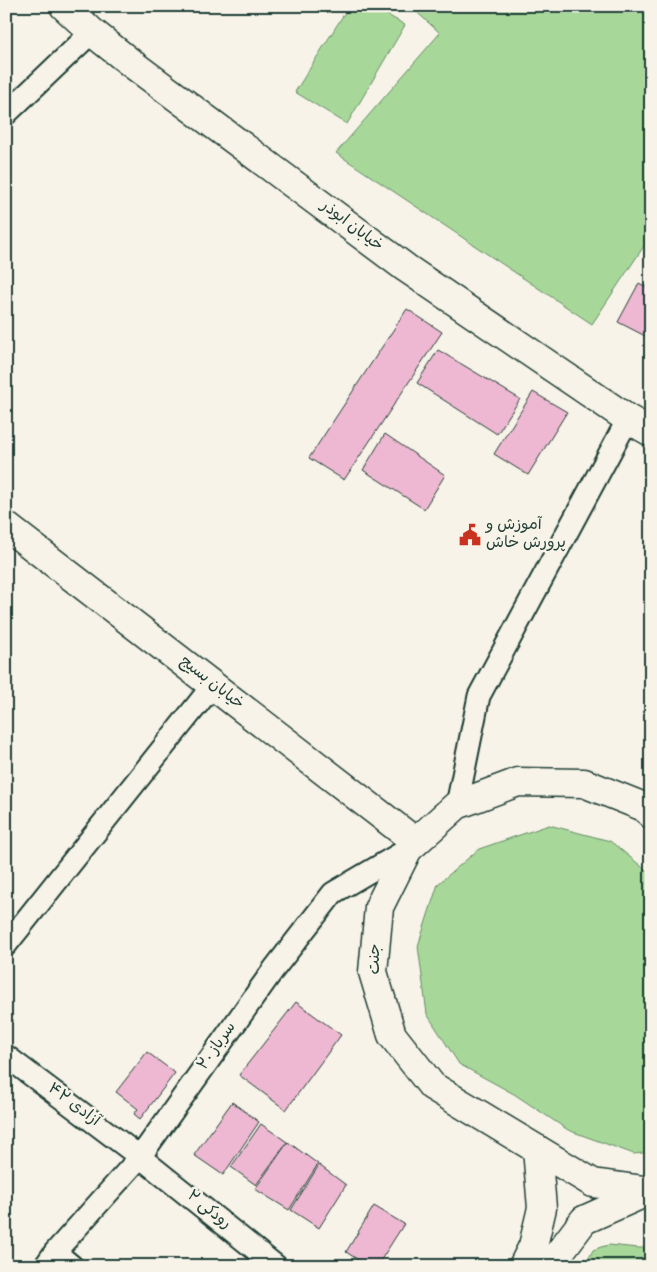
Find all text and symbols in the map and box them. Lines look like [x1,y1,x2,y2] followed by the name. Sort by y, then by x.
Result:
[315,196,386,257] street label: خیابان ابوذر
[484,516,566,554] place label: آموزش و پرورش خاش
[457,522,483,548] public building icon: آموزش و پرورش خاش
[175,653,247,715] street label: خیابان بسیج
[367,944,386,974] street label: جنت
[195,1019,241,1075] street label: سرباز ۲۰
[43,1079,104,1132] street label: آزادی ۴۲
[182,1187,234,1235] street label: رودکی ۲

